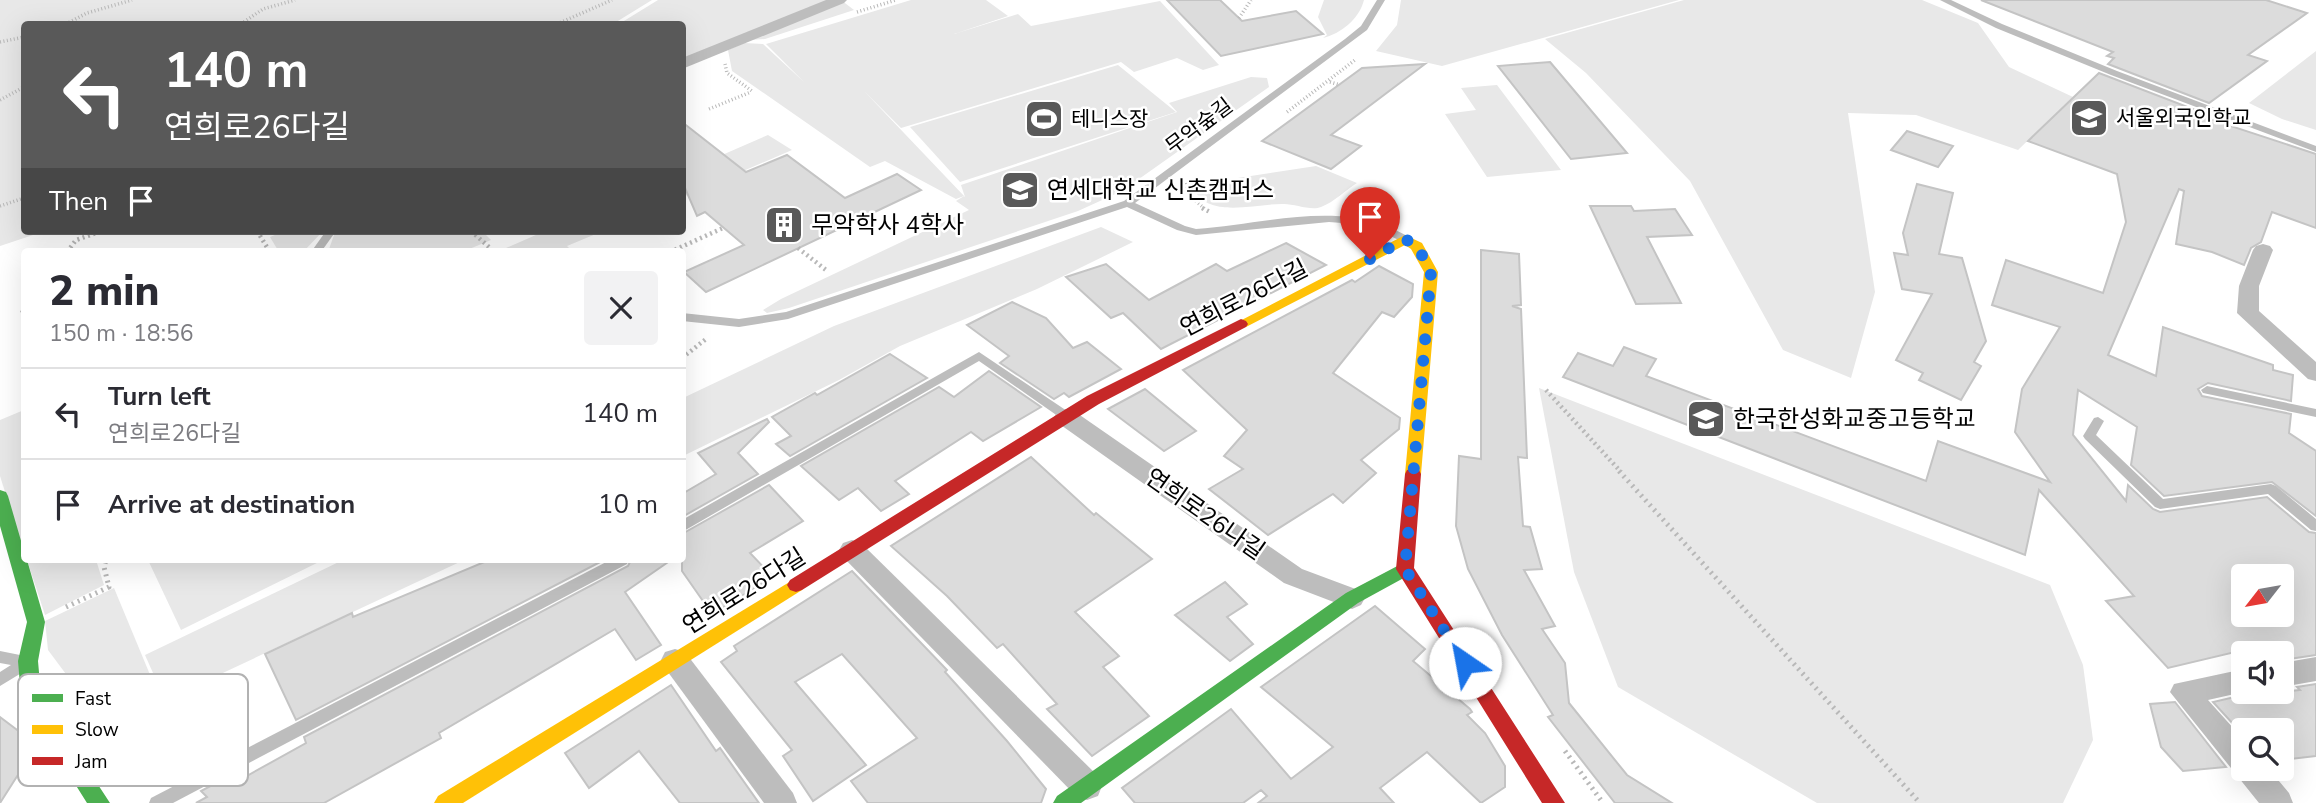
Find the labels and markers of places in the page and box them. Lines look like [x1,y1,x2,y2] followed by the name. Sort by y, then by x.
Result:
[2068,97,2110,139] school or university icon: 서울외국인학교
[1023,98,1065,140] sports icon: 테니스장
[2116,104,2251,132] place label: 서울외국인학교
[1071,105,1148,133] place label: 테니스장
[999,169,1041,211] school or university icon: 연세대학교 신촌캠퍼스
[1047,174,1274,206] place label: 연세대학교 신촌캠퍼스
[1340,187,1400,259] pin
[763,204,805,246] building icon: 무악학사 4학사
[811,209,964,241] place label: 무악학사 4학사
[1685,398,1727,440] school or university icon: 한국한성화교중고등학교
[1733,403,1976,435] place label: 한국한성화교중고등학교

